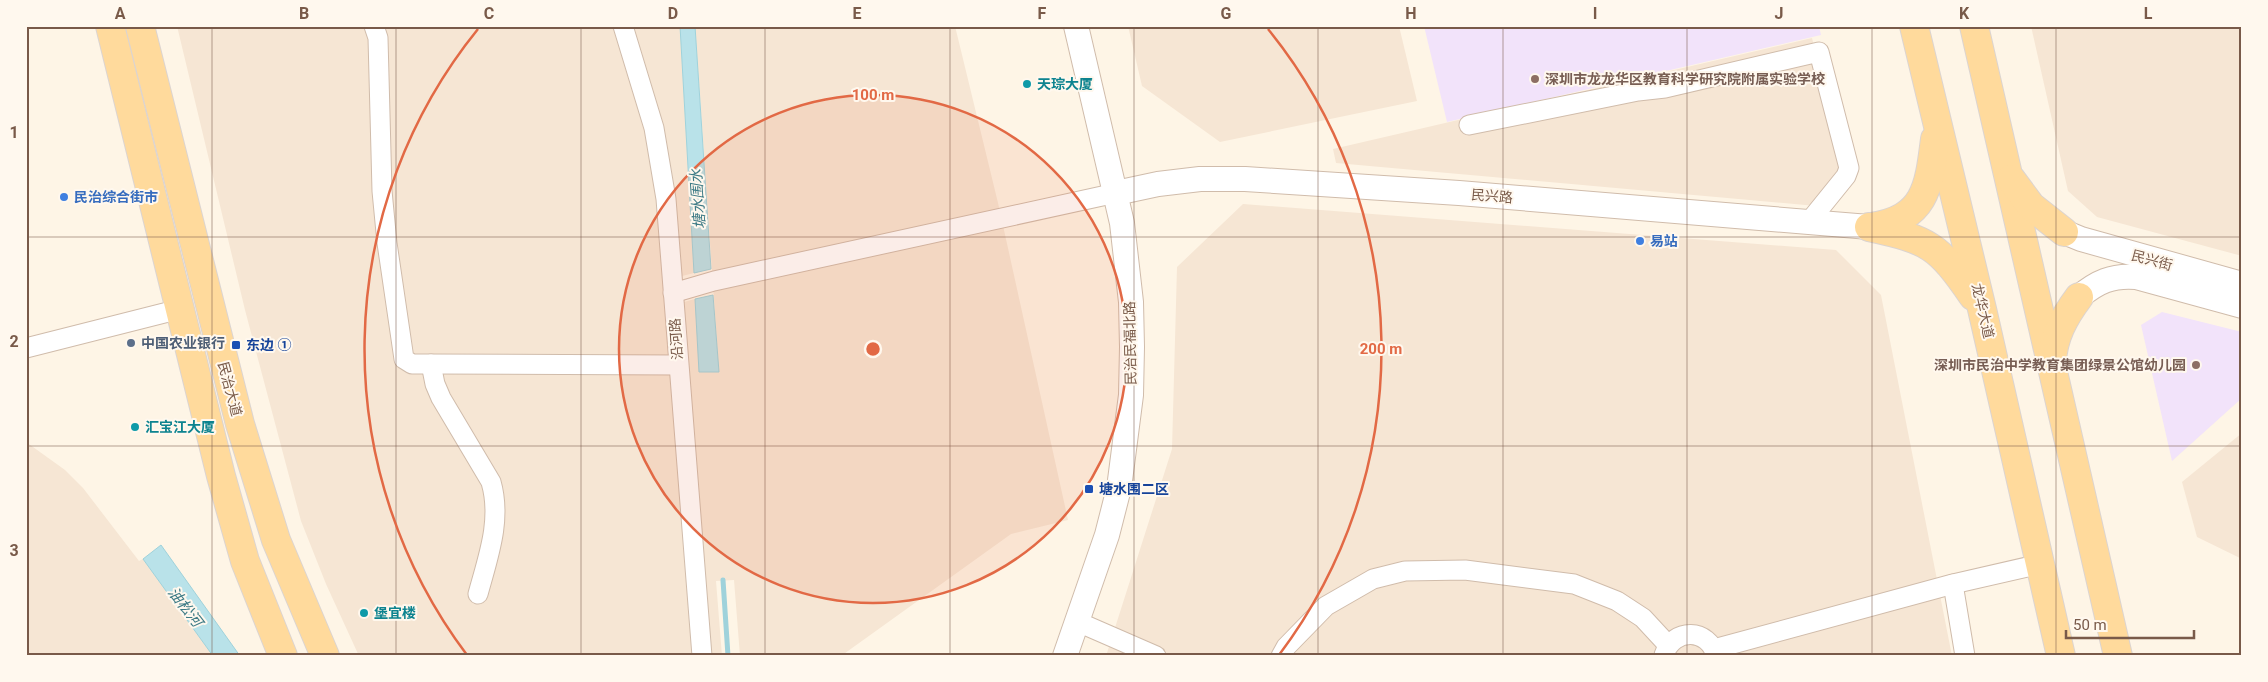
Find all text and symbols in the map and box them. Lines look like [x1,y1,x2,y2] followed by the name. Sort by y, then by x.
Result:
[115,4,126,23] text: A
[299,4,309,23] text: B
[484,4,494,23] text: C
[668,4,678,23] text: D
[853,4,862,23] text: E
[1038,4,1047,23] text: F
[1221,4,1232,23] text: G
[1405,4,1417,23] text: H
[1593,4,1597,23] text: I
[1775,4,1783,23] text: J
[1959,4,1970,23] text: K
[2144,4,2153,23] text: L
[1545,71,1825,87] place label: 深圳市龙龙华区教育科学研究院附属实验学校
[1529,73,1541,85] marker: 深圳市龙龙华区教育科学研究院附属实验学校
[1037,76,1093,92] place label: 天琮大厦
[1021,78,1033,90] marker: 天琮大厦
[852,86,894,104] text: 100 m
[9,123,19,142] text: 1
[687,167,709,230] water label: 塘水围水
[1470,186,1514,206] street label: 民兴路
[74,189,158,205] place label: 民治综合街市
[58,191,70,203] marker: 民治综合街市
[1650,233,1678,249] place label: 易站
[1634,235,1646,247] marker: 易站
[2130,247,2174,273] street label: 民兴街
[1969,282,1997,340] street label: 龙华大道
[1121,301,1139,385] street label: 民治民福北路
[667,317,685,361] street label: 沿河路
[9,332,19,351] text: 2
[141,335,225,351] place label: 中国农业银行
[125,337,137,349] marker: 中国农业银行
[246,337,291,353] place label: 东边 ①
[230,339,242,351] marker: 东边 ①
[864,340,882,358] centre of rings
[1360,340,1402,358] text: 200 m
[1934,357,2186,373] place label: 深圳市民治中学教育集团绿景公馆幼儿园
[2190,359,2202,371] marker: 深圳市民治中学教育集团绿景公馆幼儿园
[215,360,245,418] street label: 民治大道
[145,419,215,435] place label: 汇宝江大厦
[129,421,141,433] marker: 汇宝江大厦
[1099,481,1169,497] place label: 塘水围二区
[1083,483,1095,495] marker: 塘水围二区
[9,541,19,560] text: 3
[164,584,208,633] water label: 油松河
[374,605,416,621] place label: 堡宜楼
[358,607,370,619] marker: 堡宜楼
[2066,607,2193,639] scale bar
[2073,616,2107,634] text: 50 m

